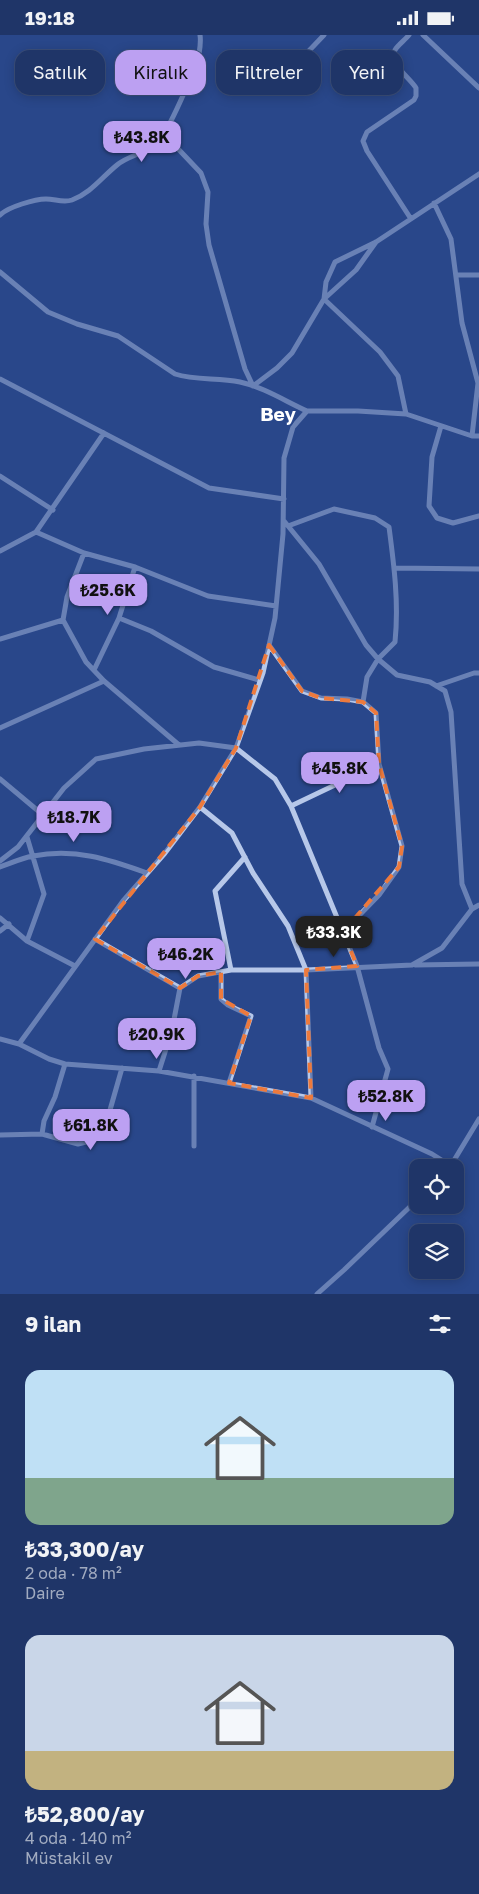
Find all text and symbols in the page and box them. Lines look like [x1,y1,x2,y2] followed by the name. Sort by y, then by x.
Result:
[25,6,75,29] text: 19:18
[15,50,105,95] chip: Satılık
[115,50,206,95] chip: Kiralık
[216,50,321,95] chip: Filtreler
[331,50,403,95] chip: Yeni
[101,121,183,163] pin: ₺43.8K
[114,127,170,147] text: ₺43.8K
[260,402,296,425] district label: Bey
[67,573,149,616] pin: ₺25.6K
[80,580,136,600] text: ₺25.6K
[299,751,381,794] pin: ₺45.8K
[312,758,368,778] text: ₺45.8K
[33,801,115,843] pin: ₺18.7K
[47,807,101,827] text: ₺18.7K
[293,915,375,958] pin: ₺33.3K
[306,922,362,942] text: ₺33.3K
[145,937,227,980] pin: ₺46.2K
[158,944,214,964] text: ₺46.2K
[116,1017,198,1060] pin: ₺20.9K
[129,1024,185,1044] text: ₺20.9K
[345,1079,427,1122] pin: ₺52.8K
[358,1086,414,1106] text: ₺52.8K
[50,1109,132,1151] pin: ₺61.8K
[64,1115,118,1135] text: ₺61.8K
[409,1159,464,1279] map controls
[409,1159,464,1214] button: locate
[409,1224,464,1279] button: layers
[426,1310,454,1338] icon: filters
[25,1311,81,1337] text: 9 ilan
[195,1403,285,1493] icon: home
[25,1536,144,1562] text: ₺33,300/ay
[25,1563,122,1583] text: 2 oda · 78 m²
[25,1583,65,1603] text: Daire
[195,1668,285,1758] icon: home
[25,1801,145,1827] text: ₺52,800/ay
[25,1828,131,1848] text: 4 oda · 140 m²
[25,1848,113,1868] text: Müstakil ev

